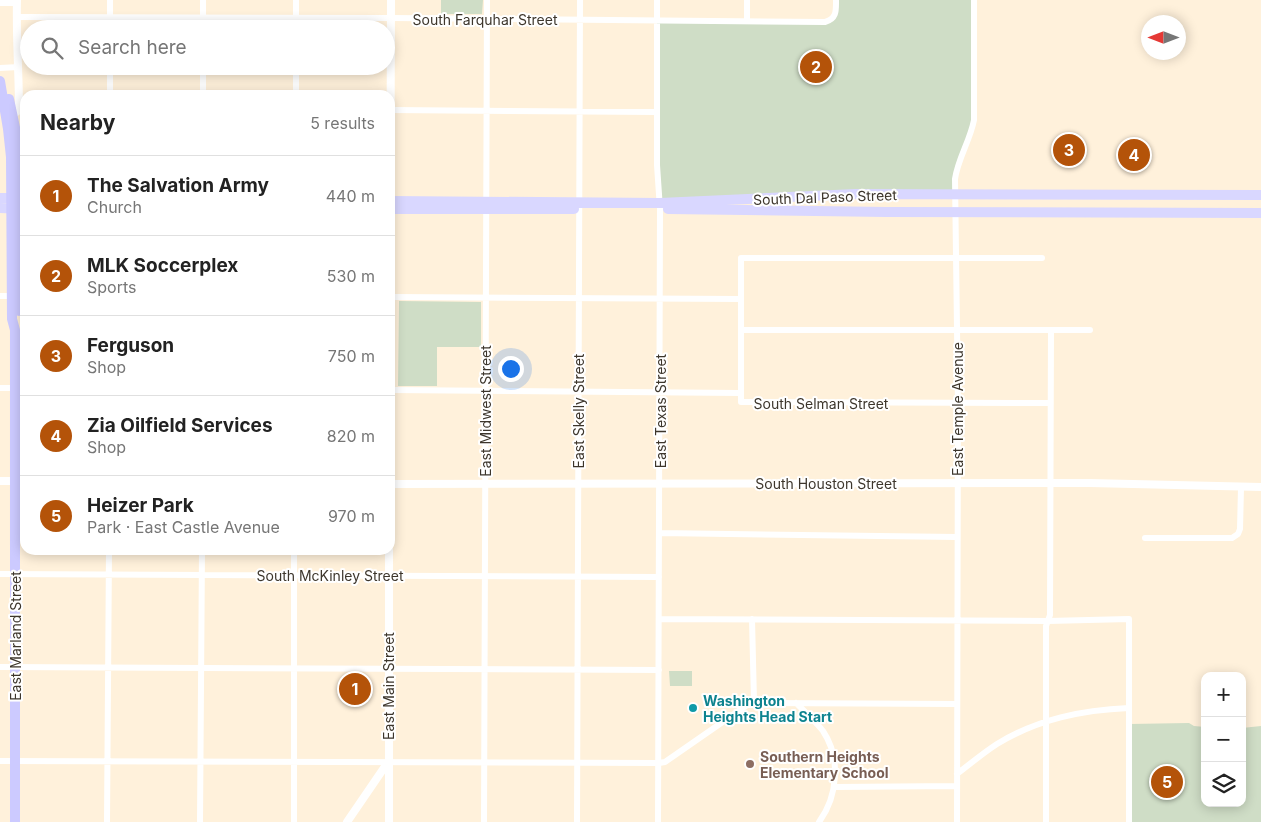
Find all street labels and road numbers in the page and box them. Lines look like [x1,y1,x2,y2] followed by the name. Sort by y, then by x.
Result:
[413,11,558,28] street label: South Farquhar Street
[753,186,898,208] street label: South Dal Paso Street
[949,342,966,476] street label: East Temple Avenue
[477,345,494,477] street label: East Midwest Street
[570,353,587,468] street label: East Skelly Street
[652,353,669,468] street label: East Texas Street
[754,395,889,412] street label: South Selman Street
[755,475,897,492] street label: South Houston Street
[257,567,404,584] street label: South McKinley Street
[7,571,24,701] street label: East Marland Street
[380,632,397,740] street label: East Main Street

